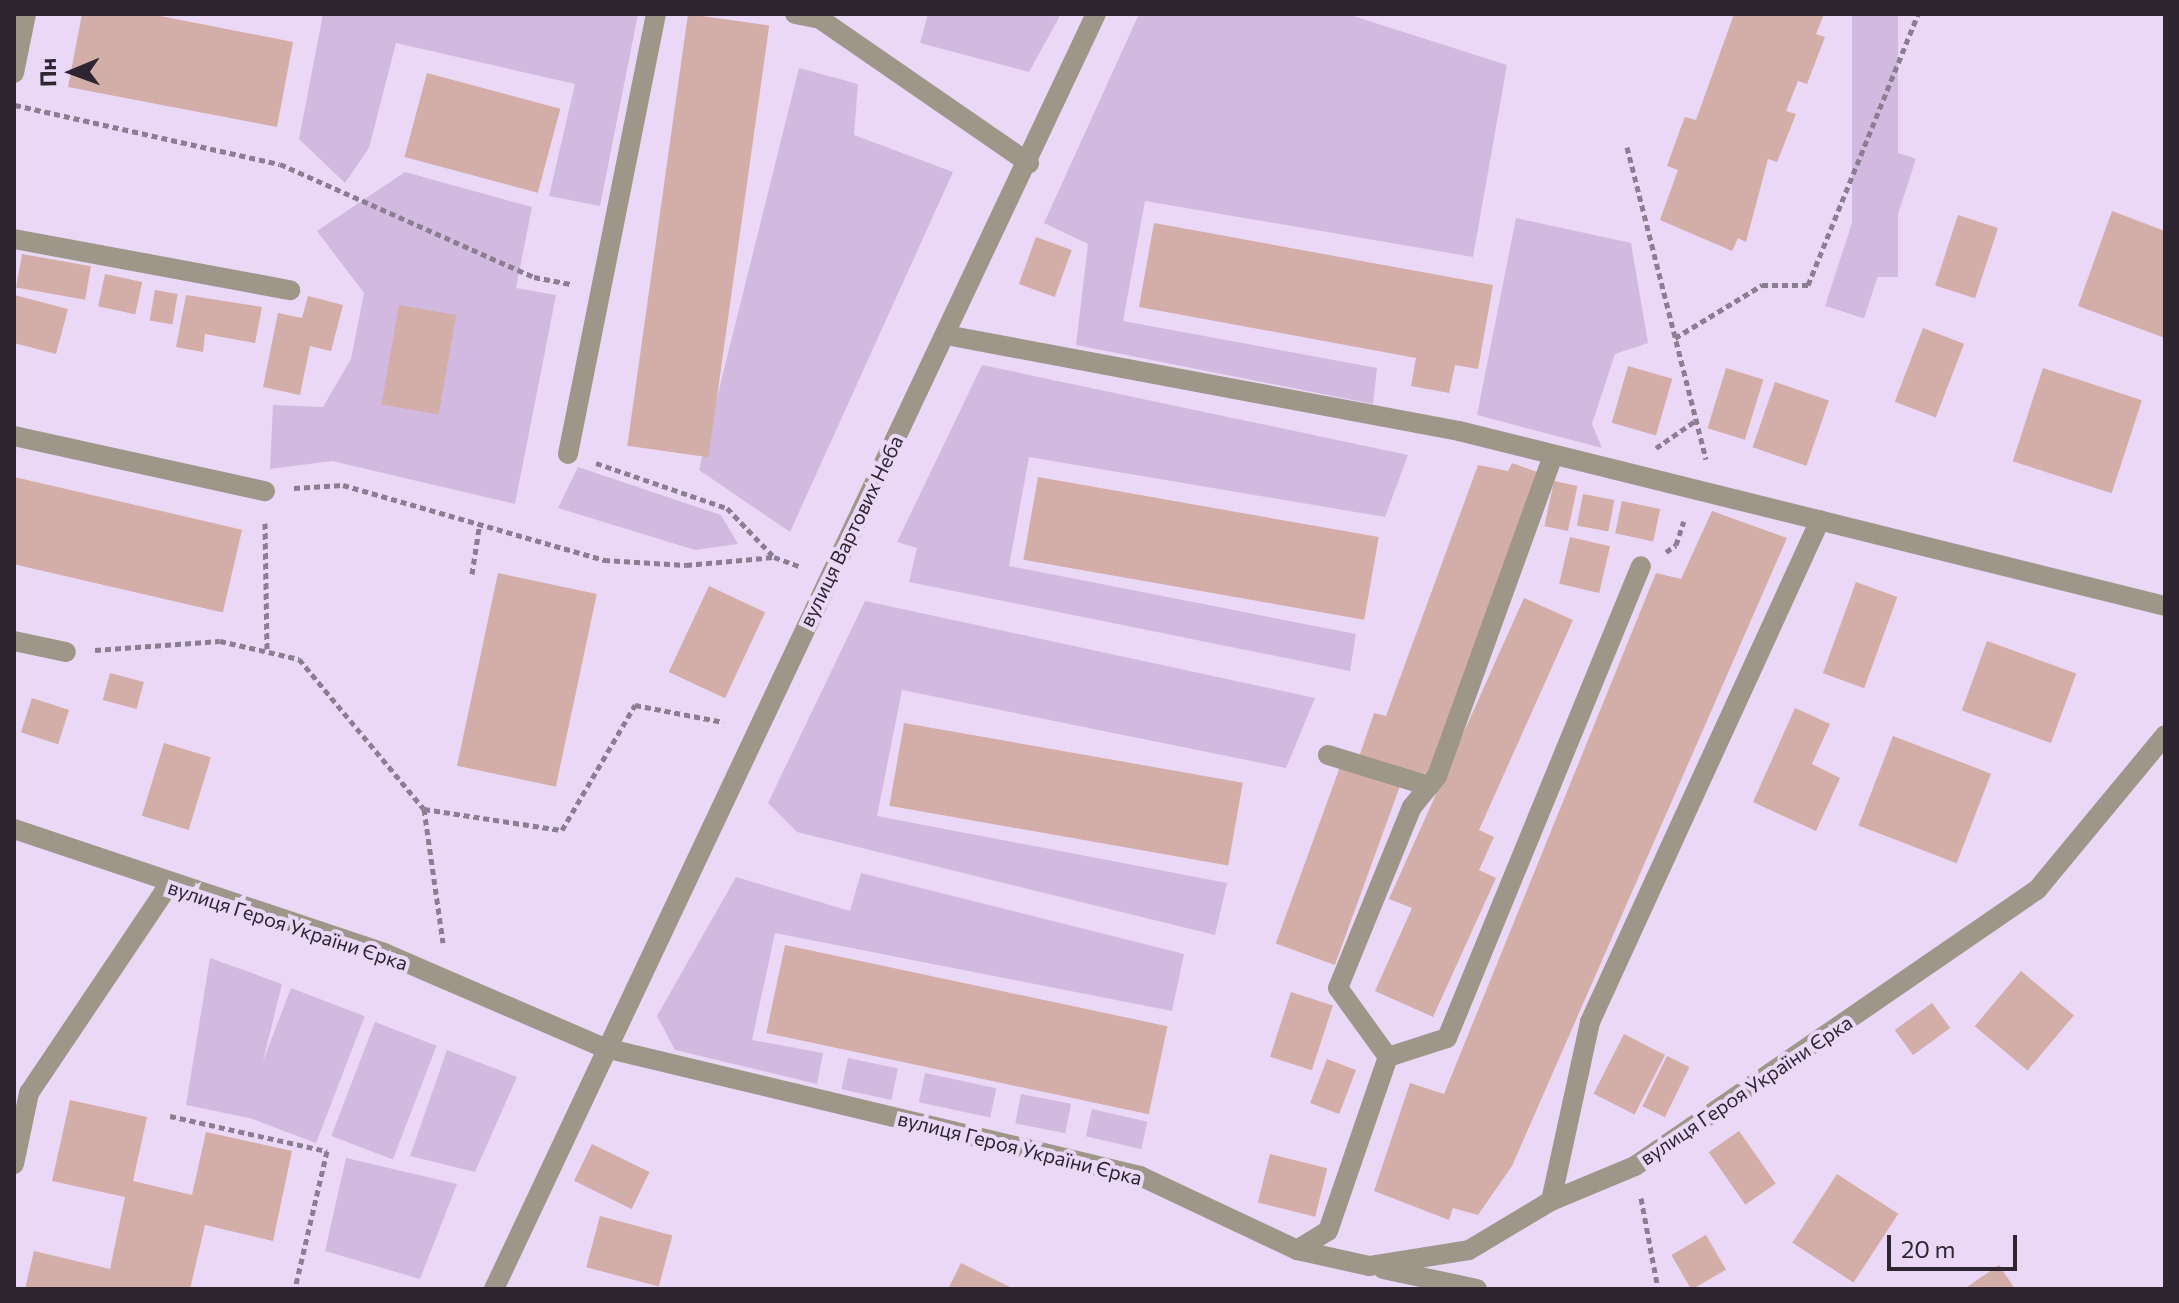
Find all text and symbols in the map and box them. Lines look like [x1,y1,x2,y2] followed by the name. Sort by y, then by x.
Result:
[32,32,112,112] north arrow
[34,58,61,87] text: Пн
[794,431,908,631] street label: вулиця Вартових Неба
[165,875,411,975] street label: вулиця Героя України Єрка
[1635,1010,1857,1170] street label: вулиця Героя України Єрка
[895,1106,1145,1190] street label: вулиця Героя України Єрка
[1891,1219,2021,1269] scale bar
[1901,1234,1955,1263] text: 20 m

